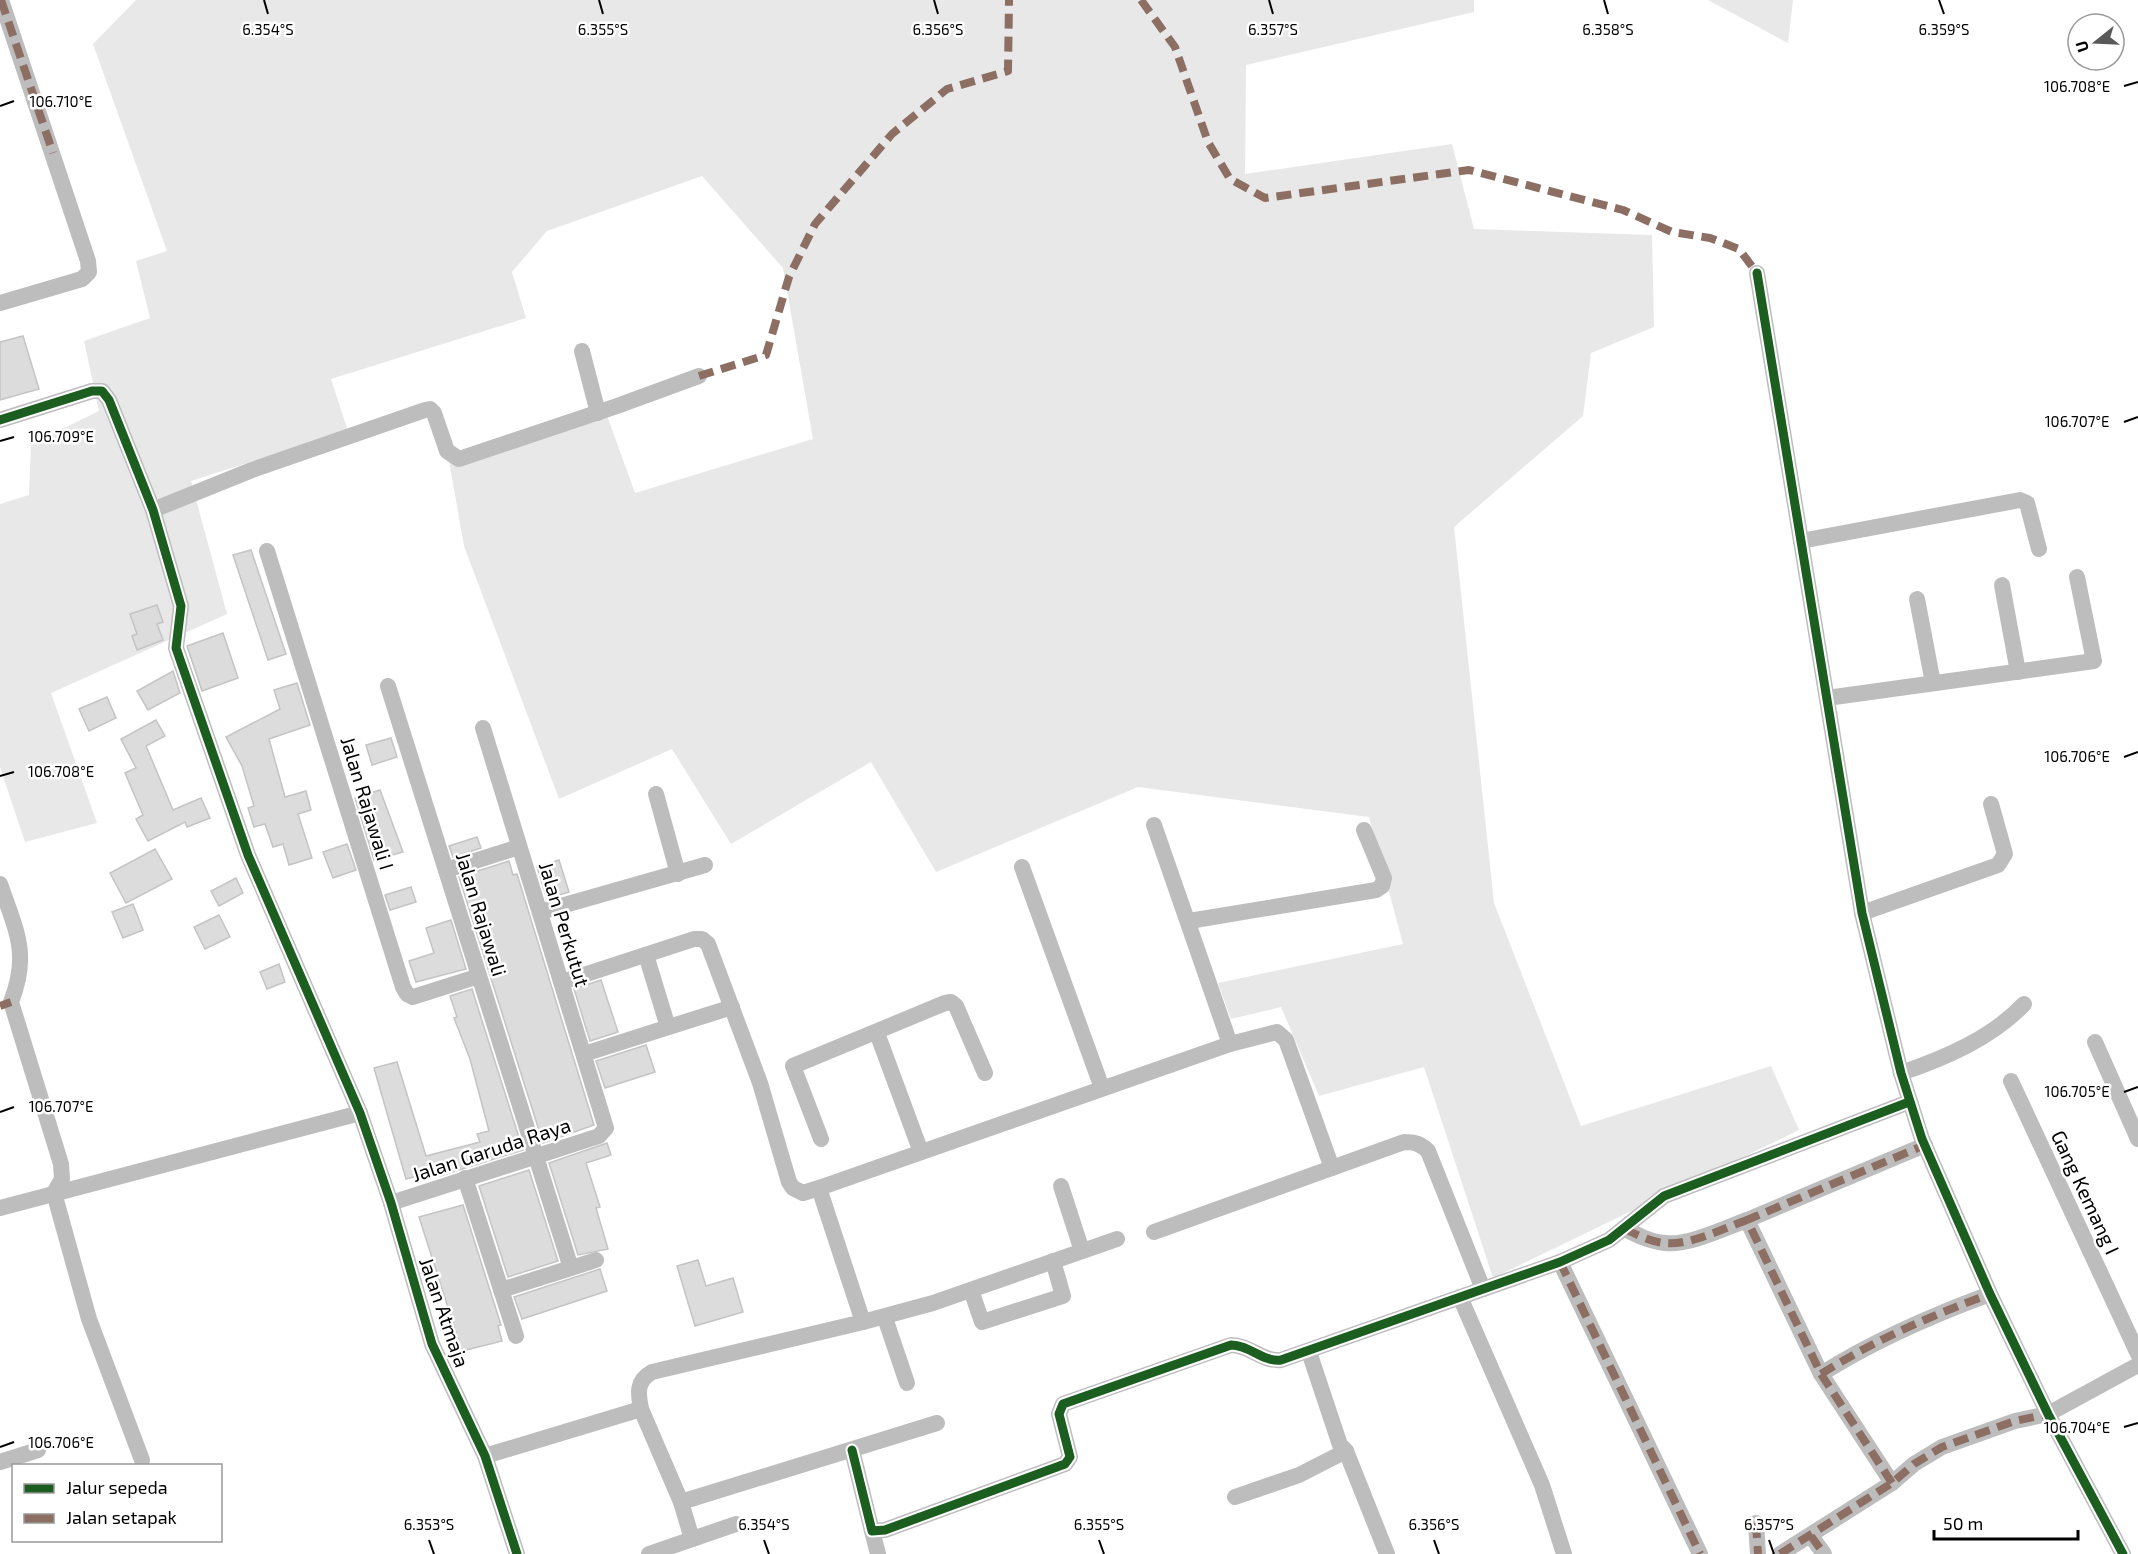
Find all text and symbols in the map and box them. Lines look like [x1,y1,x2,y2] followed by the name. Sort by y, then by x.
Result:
[2066,12,2126,72] north arrow
[242,20,294,38] text: 6.354°S
[578,20,628,38] text: 6.355°S
[913,20,963,38] text: 6.356°S
[1248,20,1298,38] text: 6.357°S
[1582,20,1634,38] text: 6.358°S
[1919,20,1969,38] text: 6.359°S
[2071,39,2092,55] text: U
[2044,77,2110,95] text: 106.708°E
[29,92,93,110] text: 106.710°E
[2045,412,2109,430] text: 106.707°E
[28,427,94,445] text: 106.709°E
[336,733,400,873] street label: Jalan Rajawali I
[2044,747,2110,765] text: 106.706°E
[28,762,94,780] text: 106.708°E
[452,849,512,979] street label: Jalan Rajawali
[535,859,596,990] street label: Jalan Perkutut
[2044,1082,2110,1100] text: 106.705°E
[29,1097,93,1115] text: 106.707°E
[409,1112,573,1186] street label: Jalan Garuda Raya
[2047,1126,2125,1258] street label: Gang Kemang I
[415,1254,475,1370] street label: Jalan Atmaja
[2044,1418,2110,1436] text: 106.704°E
[28,1433,94,1451] text: 106.706°E
[12,1464,222,1542] legend
[66,1476,168,1498] text: Jalur sepeda
[1934,1503,2078,1541] scale bar
[66,1506,177,1528] text: Jalan setapak
[1943,1512,1983,1534] text: 50 m
[404,1515,454,1533] text: 6.353°S
[738,1515,790,1533] text: 6.354°S
[1074,1515,1124,1533] text: 6.355°S
[1409,1515,1459,1533] text: 6.356°S
[1744,1515,1794,1533] text: 6.357°S

